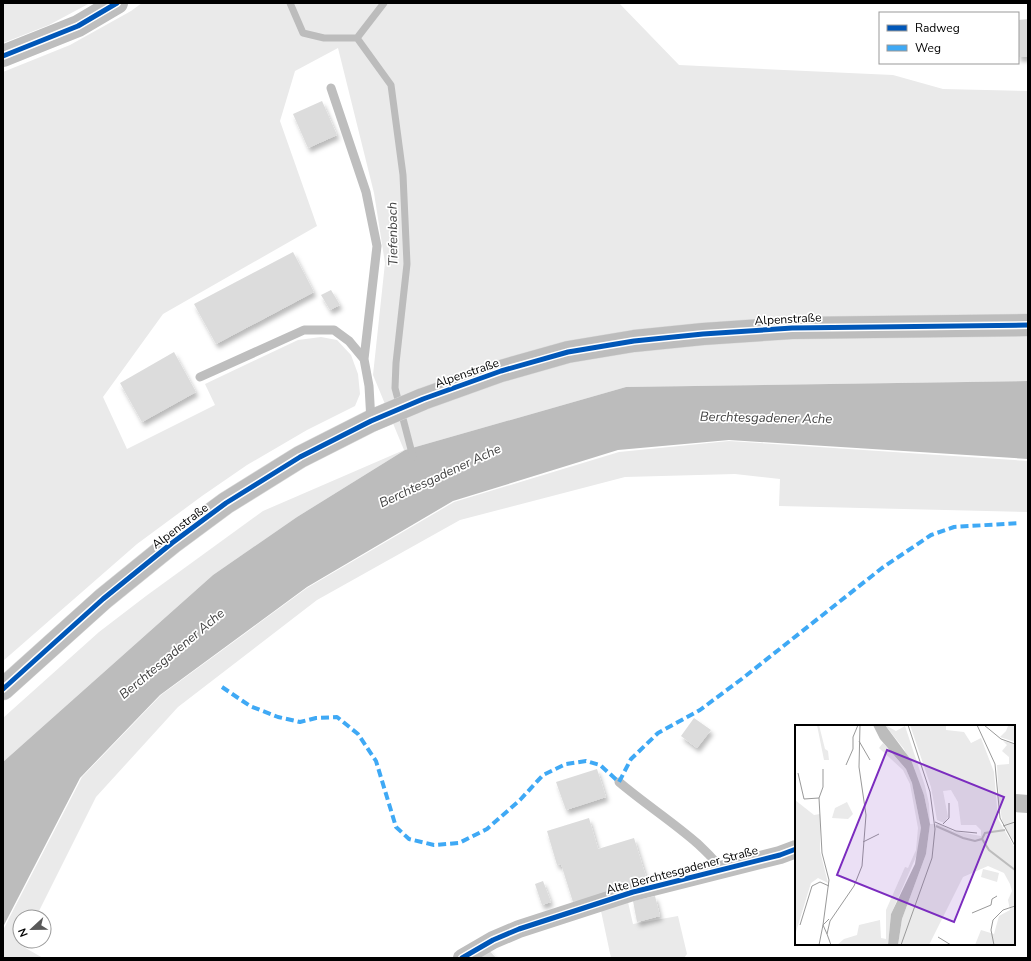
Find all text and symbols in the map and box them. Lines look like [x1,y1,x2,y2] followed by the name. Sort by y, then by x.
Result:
[879,12,1019,64] legend
[915,20,960,36] text: Radweg
[915,40,941,56] text: Weg
[383,202,403,266] water label: Tiefenbach
[754,309,822,329] street label: Alpenstraße
[433,355,501,391] street label: Alpenstraße
[700,408,832,428] water label: Berchtesgadener Ache
[376,440,504,512] water label: Berchtesgadener Ache
[149,500,211,552] street label: Alpenstraße
[116,605,229,703] water label: Berchtesgadener Ache
[795,725,1015,945] inset map
[604,842,760,898] street label: Alte Berchtesgadener Straße
[12,909,52,949] north arrow
[15,926,32,939] text: N

